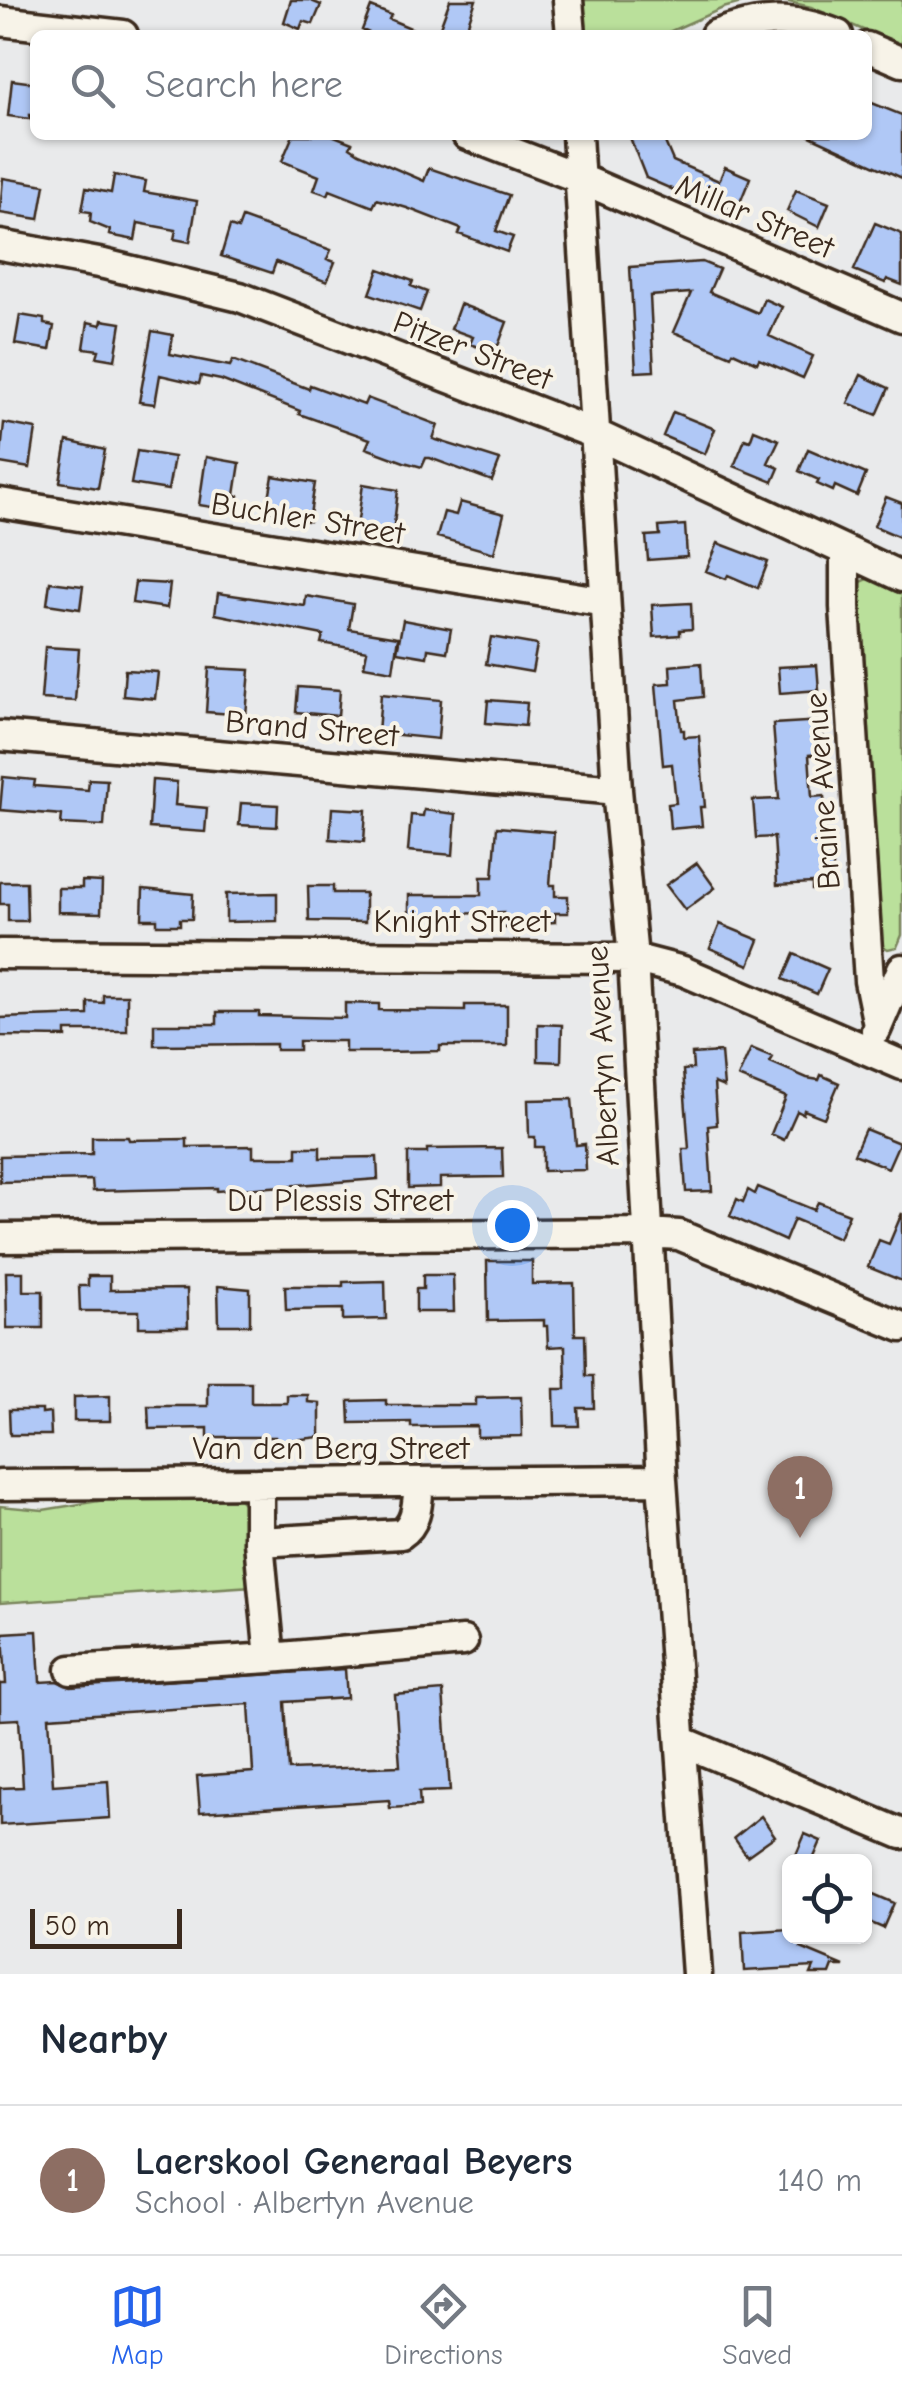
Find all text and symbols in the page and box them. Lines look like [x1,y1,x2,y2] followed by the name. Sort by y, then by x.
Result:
[30,30,872,140] search box
[65,58,120,113] icon: search
[145,63,343,107] text: Search here
[670,167,840,267] street label: Millar Street
[388,303,558,398] street label: Pitzer Street
[209,485,408,552] street label: Buchler Street
[797,691,848,891] street label: Braine Avenue
[224,702,401,755] street label: Brand Street
[374,903,551,940] street label: Knight Street
[578,945,627,1167] street label: Albertyn Avenue
[227,1182,454,1219] street label: Du Plessis Street
[487,1200,538,1251] your location
[193,1430,470,1467] street label: Van den Berg Street
[768,1456,832,1538] pin: 1
[782,1854,872,1944] map controls
[782,1854,872,1944] button: locate
[30,1904,182,1948] scale bar
[45,1910,110,1942] text: 50 m
[40,2015,167,2064] text: Nearby
[135,2140,572,2184] text: Laerskool Generaal Beyers
[66,2162,79,2199] text: 1
[777,2162,862,2199] text: 140 m
[135,2184,474,2221] text: School · Albertyn Avenue
[110,2279,165,2371] tab: Map
[384,2279,503,2371] tab: Directions
[722,2279,792,2371] tab: Saved

